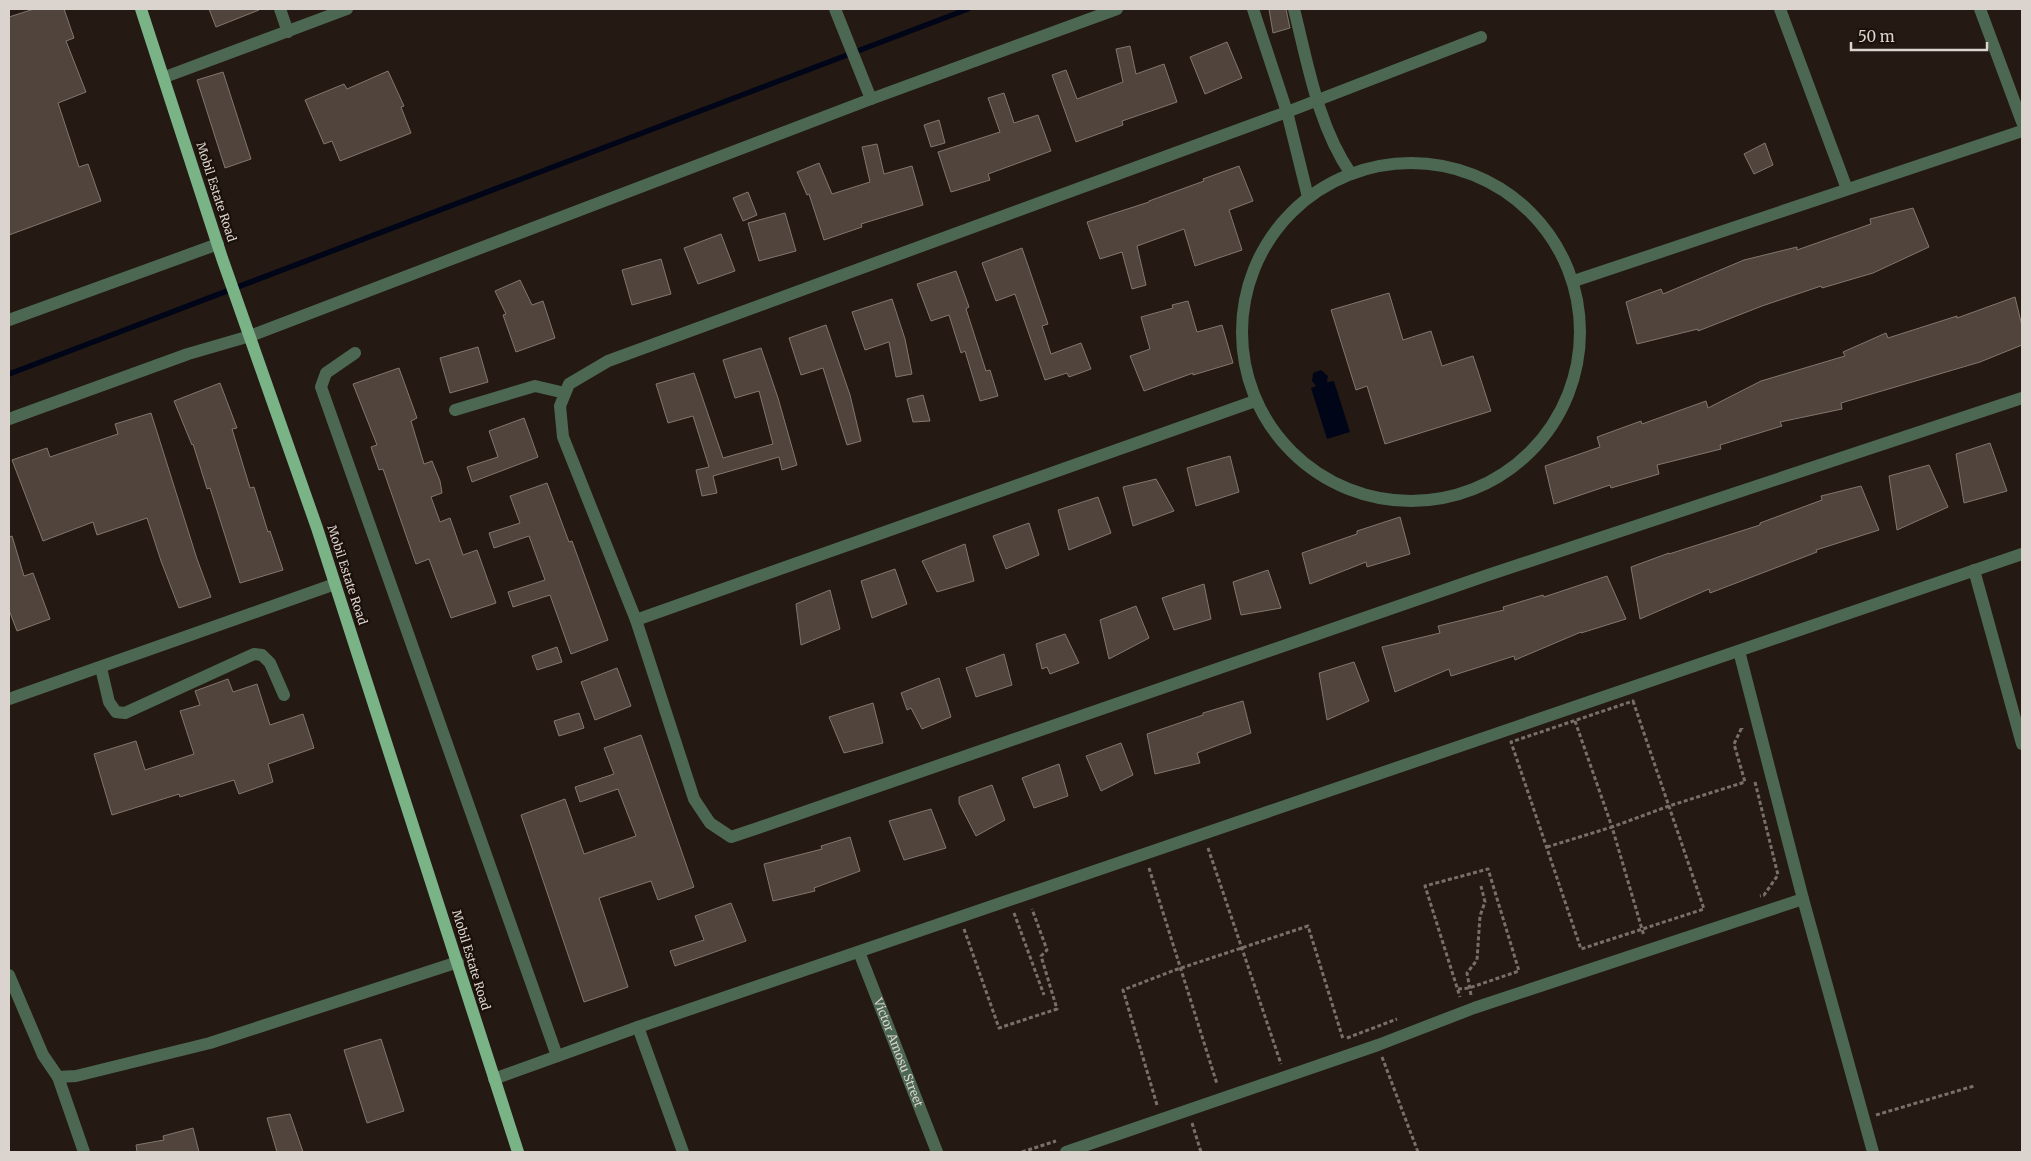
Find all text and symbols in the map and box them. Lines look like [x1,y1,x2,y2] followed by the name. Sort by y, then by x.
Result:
[1851,20,1987,52] scale bar
[1858,27,1895,46] text: 50 m
[193,140,240,244] street label: Mobil Estate Road
[324,523,371,627] street label: Mobil Estate Road
[449,908,494,1012] street label: Mobil Estate Road
[870,995,927,1109] street label: Victor Amosu Street

